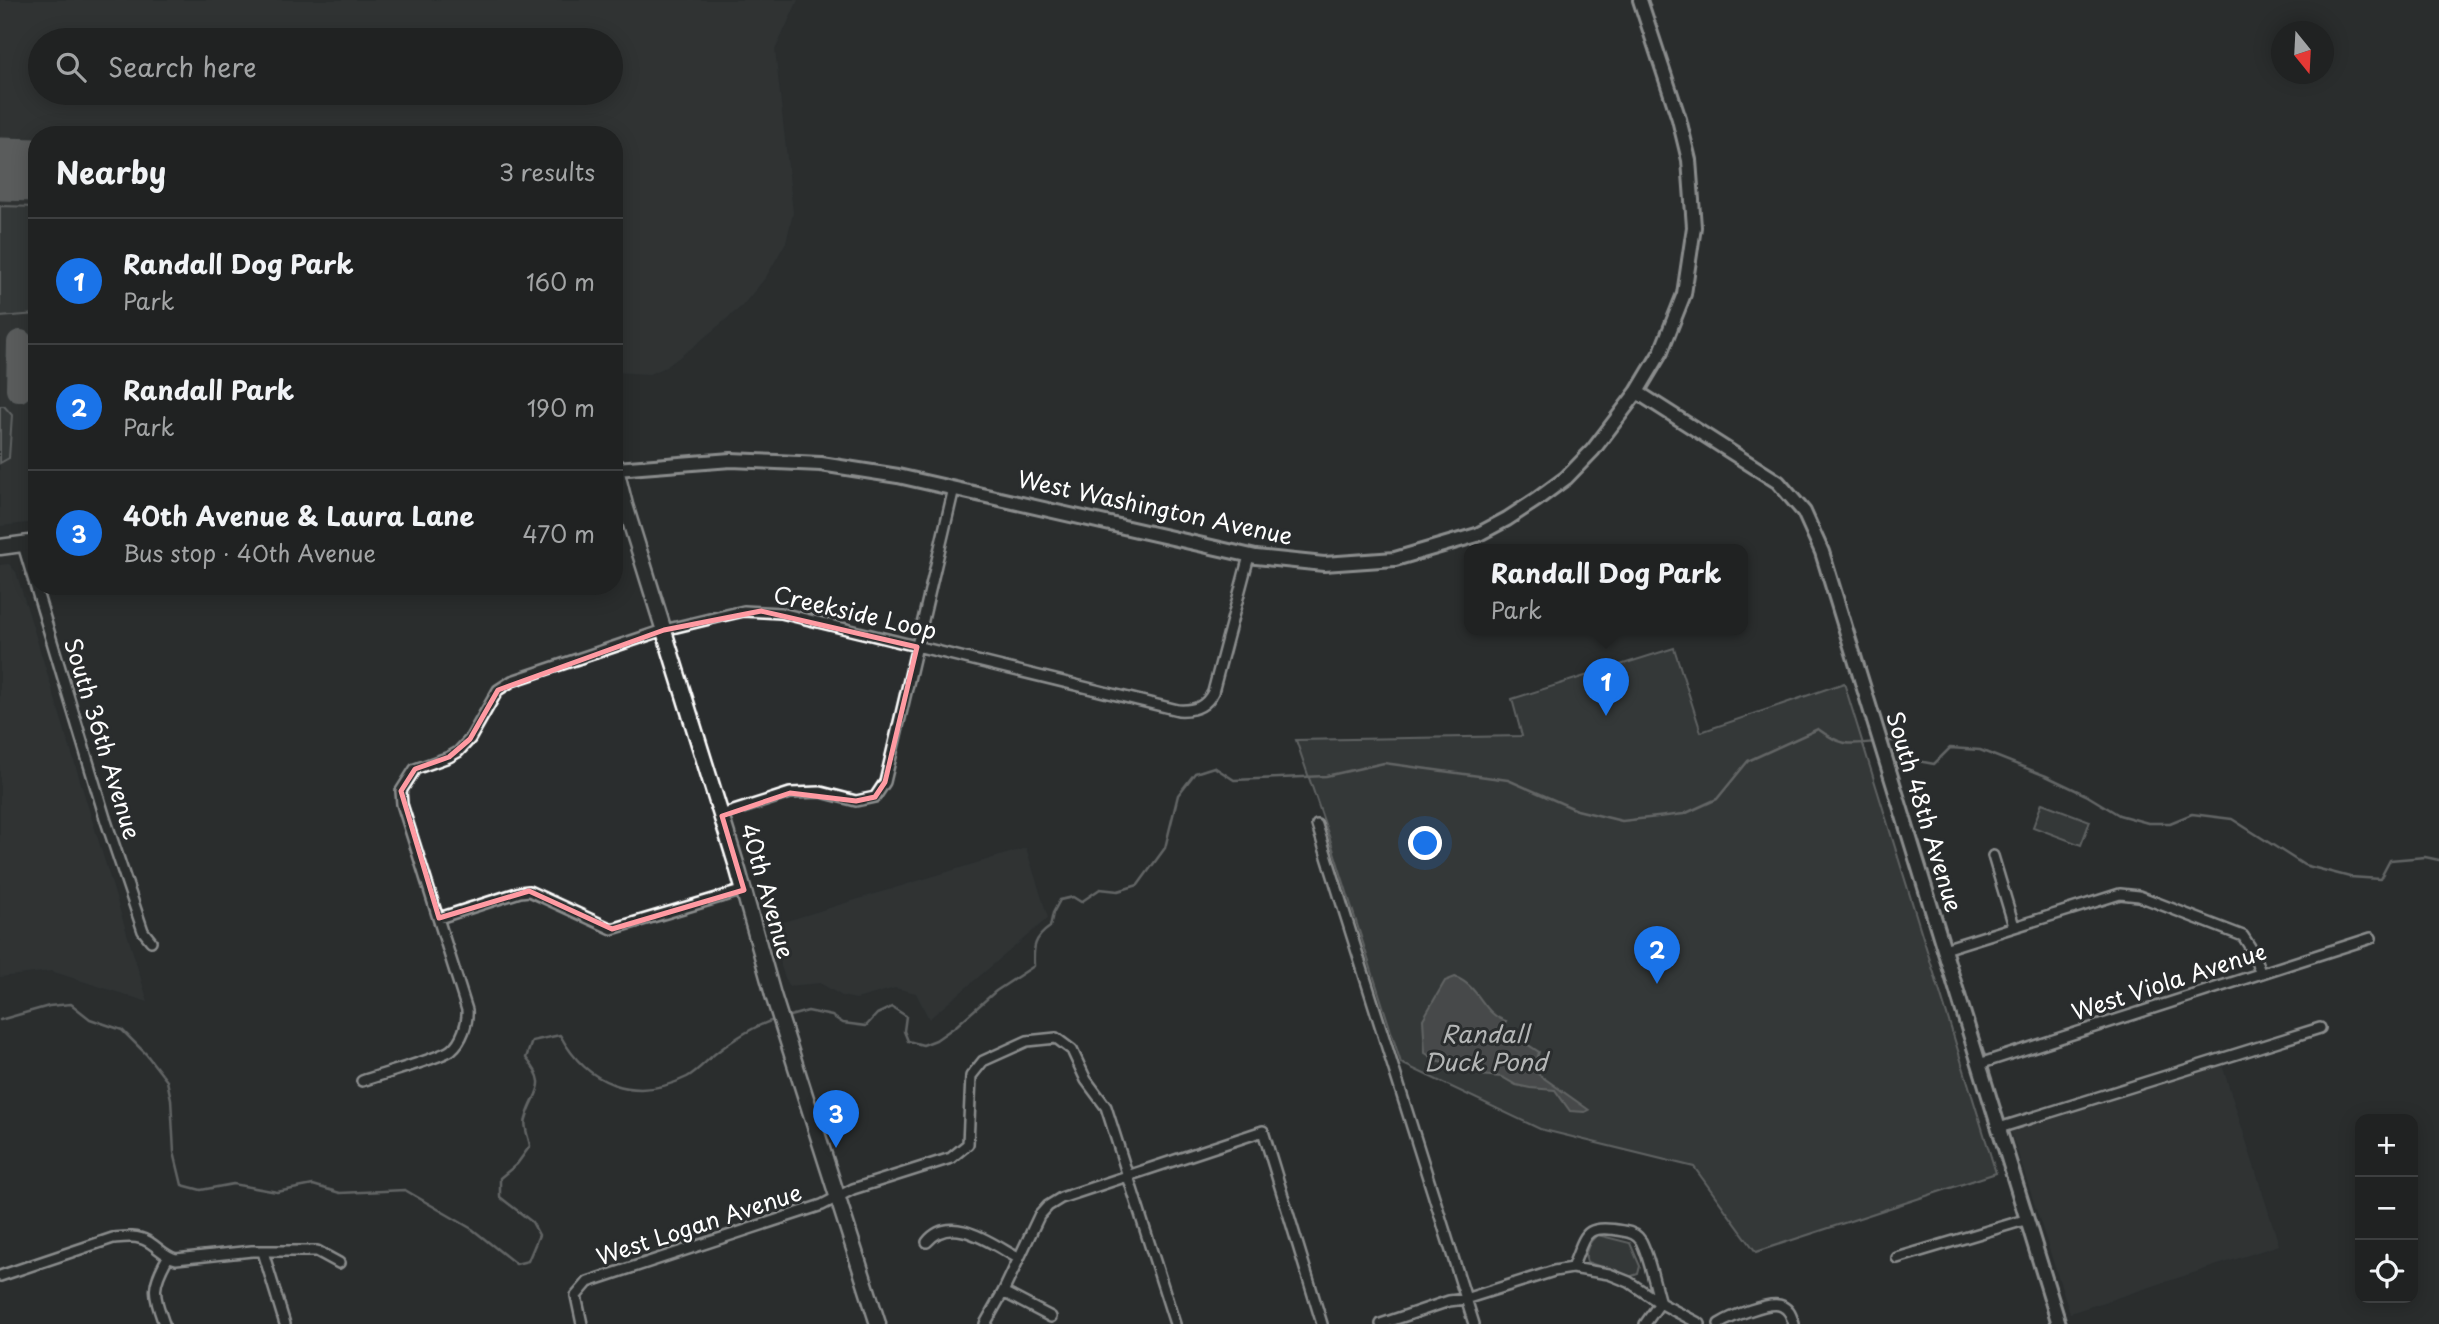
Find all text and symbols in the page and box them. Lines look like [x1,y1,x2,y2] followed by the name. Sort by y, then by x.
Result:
[2271,21,2334,84] north arrow
[28,28,623,105] search box
[108,47,257,86] text: Search here
[52,48,90,86] icon: search
[56,149,166,194] text: Nearby
[499,154,595,189] text: 3 results
[123,244,354,283] text: Randall Dog Park
[74,264,85,299] text: 1
[526,264,595,299] text: 160 m
[123,283,174,318] text: Park
[123,370,294,409] text: Randall Park
[71,390,87,425] text: 2
[527,390,595,425] text: 190 m
[123,409,174,444] text: Park
[1015,460,1296,553] street label: West Washington Avenue
[123,496,474,535] text: 40th Avenue & Laura Lane
[71,516,87,551] text: 3
[522,516,595,551] text: 470 m
[123,535,376,570] text: Bus stop · 40th Avenue
[1464,544,1748,635] popup
[1491,553,1721,592] text: Randall Dog Park
[770,576,941,647] street label: Creekside Loop
[1491,592,1542,627] text: Park
[56,634,151,844] street label: South 36th Avenue
[1583,658,1629,716] pin: 1
[1878,707,1973,916] street label: South 48th Avenue
[732,819,805,962] street label: 40th Avenue
[1408,826,1442,860] your location
[1634,926,1680,984] pin: 2
[2067,933,2270,1029] street label: West Viola Avenue
[1423,1015,1551,1079] water label: Randall Duck Pond
[813,1090,859,1148] pin: 3
[2355,1114,2418,1303] map controls
[2355,1114,2418,1177] button: +
[591,1174,806,1273] street label: West Logan Avenue
[2355,1177,2418,1240] button: −
[2355,1240,2418,1303] button: locate

